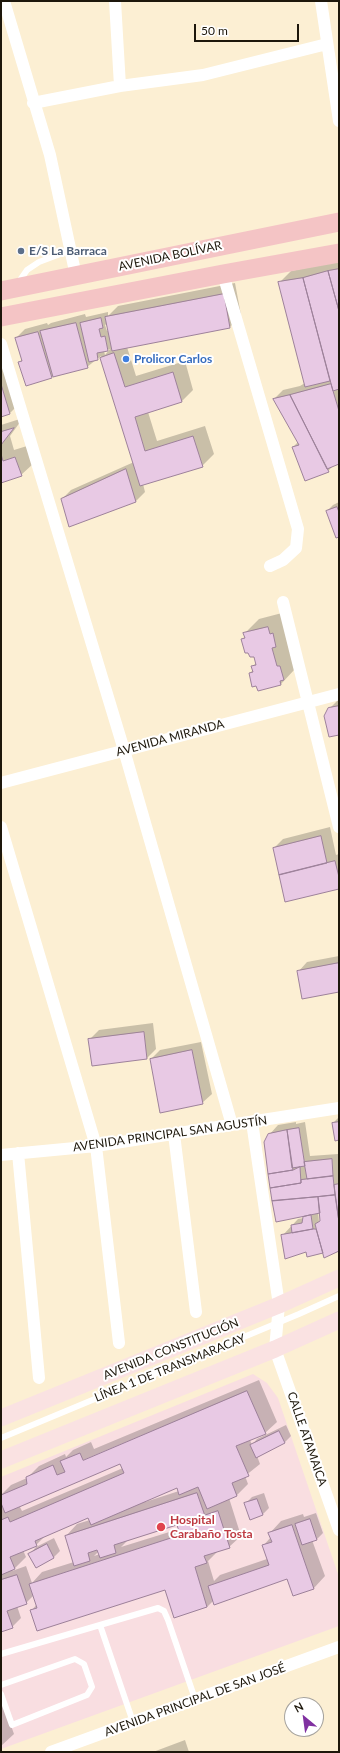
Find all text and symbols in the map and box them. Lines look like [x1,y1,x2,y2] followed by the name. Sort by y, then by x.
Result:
[196,16,301,42] scale bar
[201,23,228,38] text: 50 m
[117,238,223,274] street label: AVENIDA BOLÍVAR
[29,244,107,258] place label: E/S La Barraca
[16,246,26,256] marker: E/S La Barraca
[134,352,212,366] place label: Prolicor Carlos
[121,354,131,364] marker: Prolicor Carlos
[114,717,226,759] street label: AVENIDA MIRANDA
[72,1113,268,1155] street label: AVENIDA PRINCIPAL SAN AGUSTÍN
[101,1315,241,1383] street label: AVENIDA CONSTITUCIÓN
[92,1331,248,1405] street label: LÍNEA 1 DE TRANSMARACAY
[284,1390,330,1488] street label: CALLE ATAMAICA
[170,1513,252,1541] place label: Hospital Carabaño Tosta
[155,1521,167,1533] marker: Hospital Carabaño Tosta
[102,1660,288,1740] street label: AVENIDA PRINCIPAL DE SAN JOSÉ
[284,1697,324,1737] north arrow
[292,1699,305,1715] text: N

